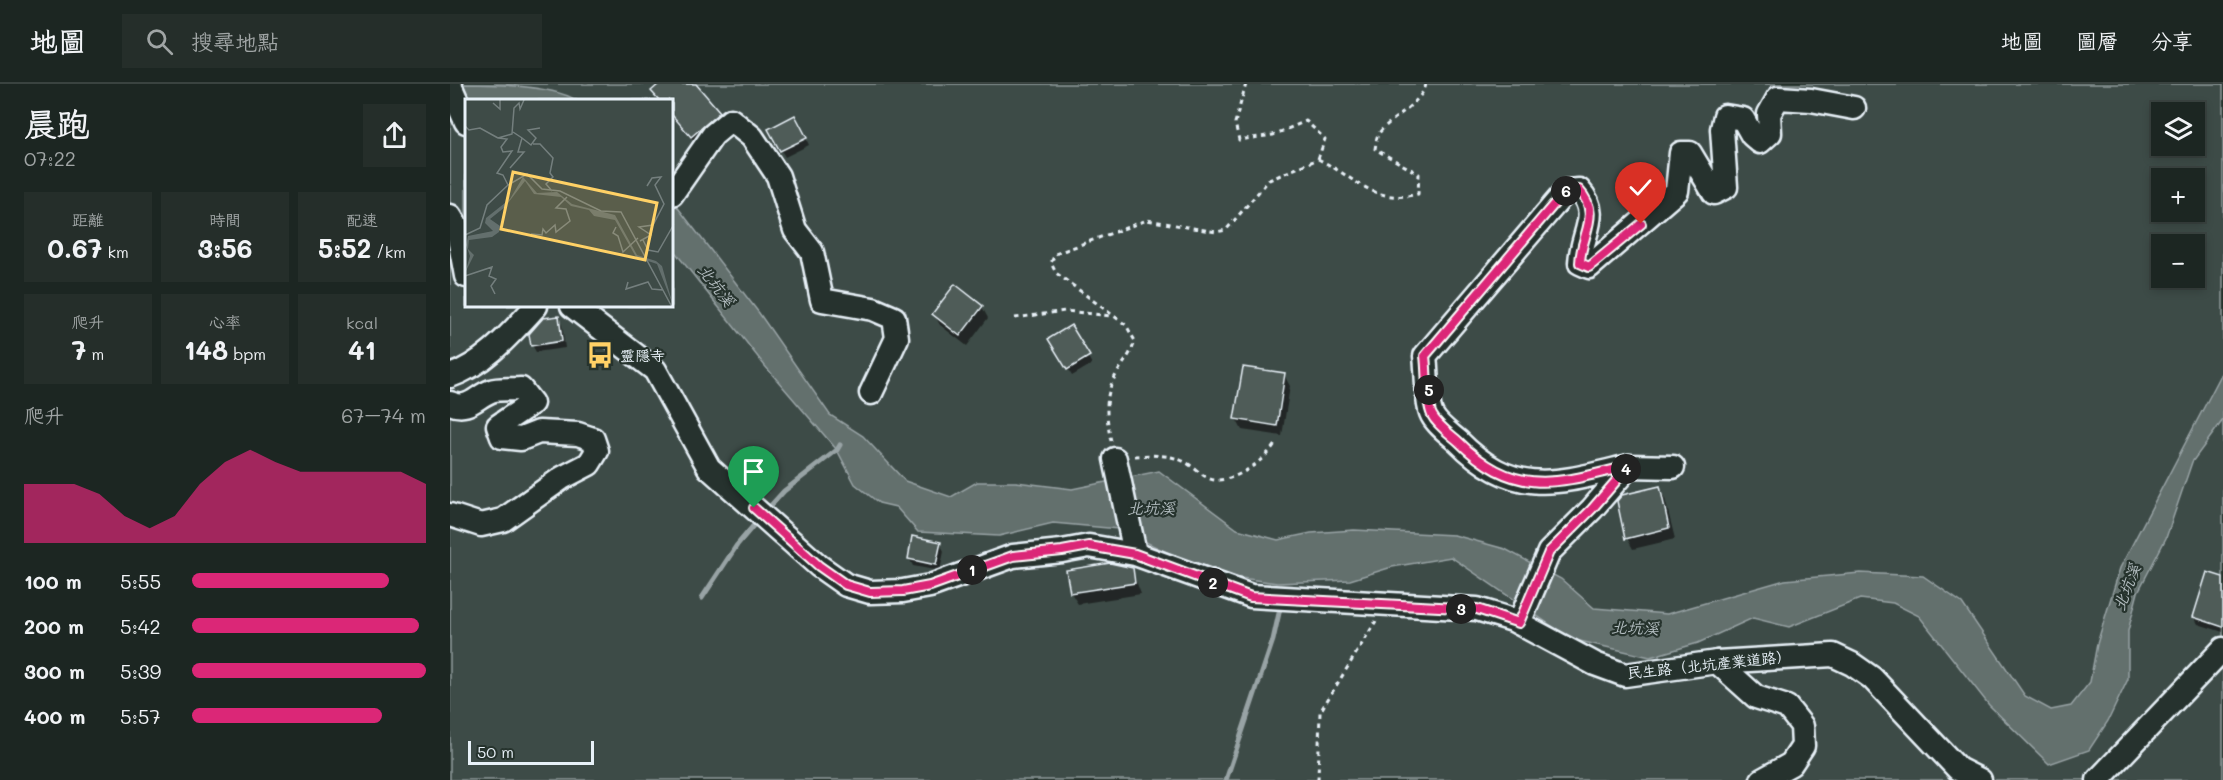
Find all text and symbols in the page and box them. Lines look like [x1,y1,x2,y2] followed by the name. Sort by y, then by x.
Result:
[122,14,542,68] search box
[30,23,86,59] text: 地圖
[143,25,176,58] icon: search
[191,27,279,56] text: 搜尋地點
[2001,27,2043,54] text: 地圖
[2076,27,2118,54] text: 圖層
[2151,27,2193,54] text: 分享
[465,99,674,308] inset map
[24,101,90,144] text: 晨跑
[2151,102,2205,288] map controls
[2151,102,2205,156] button: layers
[363,104,426,167] button: share
[24,145,76,171] text: 07:22
[1615,162,1666,224] pin
[2151,168,2205,222] button: +
[1624,171,1657,204] icon: check
[1551,176,1581,206] pin: 6
[1561,180,1571,201] text: 6
[72,209,104,230] text: 距離
[209,209,241,230] text: 時間
[346,209,378,230] text: 配速
[47,231,102,265] text: 0.67
[198,231,252,265] text: 3:56
[318,231,371,265] text: 5:52
[2151,234,2205,288] button: −
[102,241,129,262] text: km
[371,241,406,262] text: /km
[694,260,741,311] water label: 北坑溪
[72,311,104,332] text: 爬升
[209,311,241,332] text: 心率
[346,312,378,333] text: kcal
[72,333,86,367] text: 7
[184,333,228,367] text: 148
[348,333,376,367] text: 41
[585,340,615,370] bus stop icon: 靈隱寺
[86,343,104,364] text: m
[228,343,266,364] text: bpm
[620,345,665,365] place label: 靈隱寺
[1414,375,1444,405] pin: 5
[1424,379,1434,400] text: 5
[24,402,64,428] text: 爬升
[341,402,426,428] text: 67–74 m
[728,446,779,508] pin
[1611,454,1641,484] pin: 4
[737,455,770,488] icon: arrive
[1621,458,1631,479] text: 4
[1127,497,1176,518] water label: 北坑溪
[957,555,987,585] pin: 1
[968,559,976,580] text: 1
[2108,560,2145,613] water label: 北坑溪
[24,568,82,594] text: 100 m
[120,568,161,594] text: 5:55
[1198,568,1228,598] pin: 2
[1209,572,1217,593] text: 2
[1446,594,1476,624] pin: 3
[1456,598,1466,619] text: 3
[24,613,84,639] text: 200 m
[120,613,161,639] text: 5:42
[1611,616,1660,638] water label: 北坑溪
[1626,645,1792,683] street label: 民生路（北坑產業道路）
[24,658,85,684] text: 300 m
[120,658,161,684] text: 5:39
[24,703,85,729] text: 400 m
[120,703,161,729] text: 5:57
[468,738,594,766] scale bar
[477,741,514,762] text: 50 m

